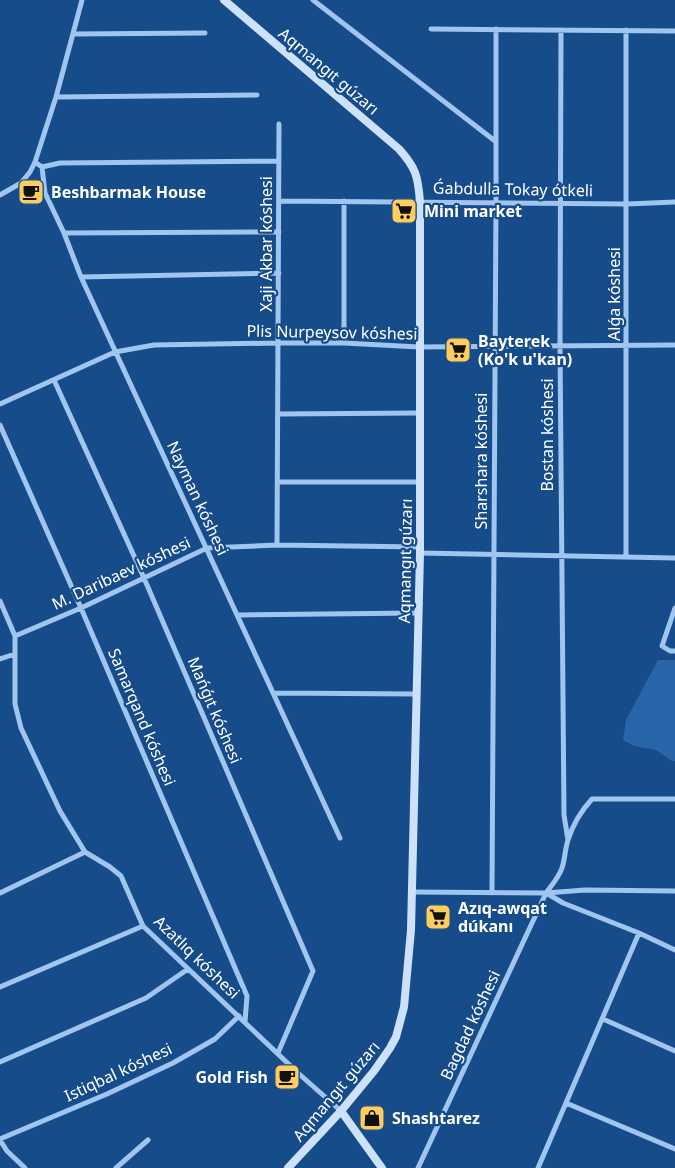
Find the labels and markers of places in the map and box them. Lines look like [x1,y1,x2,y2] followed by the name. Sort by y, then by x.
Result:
[16,177,46,207] cafe icon: Beshbarmak House
[51,181,206,203] place label: Beshbarmak House
[389,196,419,226] supermarket icon: Mini market
[424,200,522,222] place label: Mini market
[478,330,572,370] place label: Bayterek (Ko'k u'kan)
[443,335,473,365] supermarket icon: Bayterek (Ko'k u'kan)
[458,897,547,937] place label: Azıq-awqat dúkanı
[423,902,453,932] supermarket icon: Azıq-awqat dúkanı
[272,1062,302,1092] cafe icon: Gold Fish
[195,1066,268,1088] place label: Gold Fish
[357,1103,387,1133] shop icon: Shashtarez
[392,1107,480,1129] place label: Shashtarez

